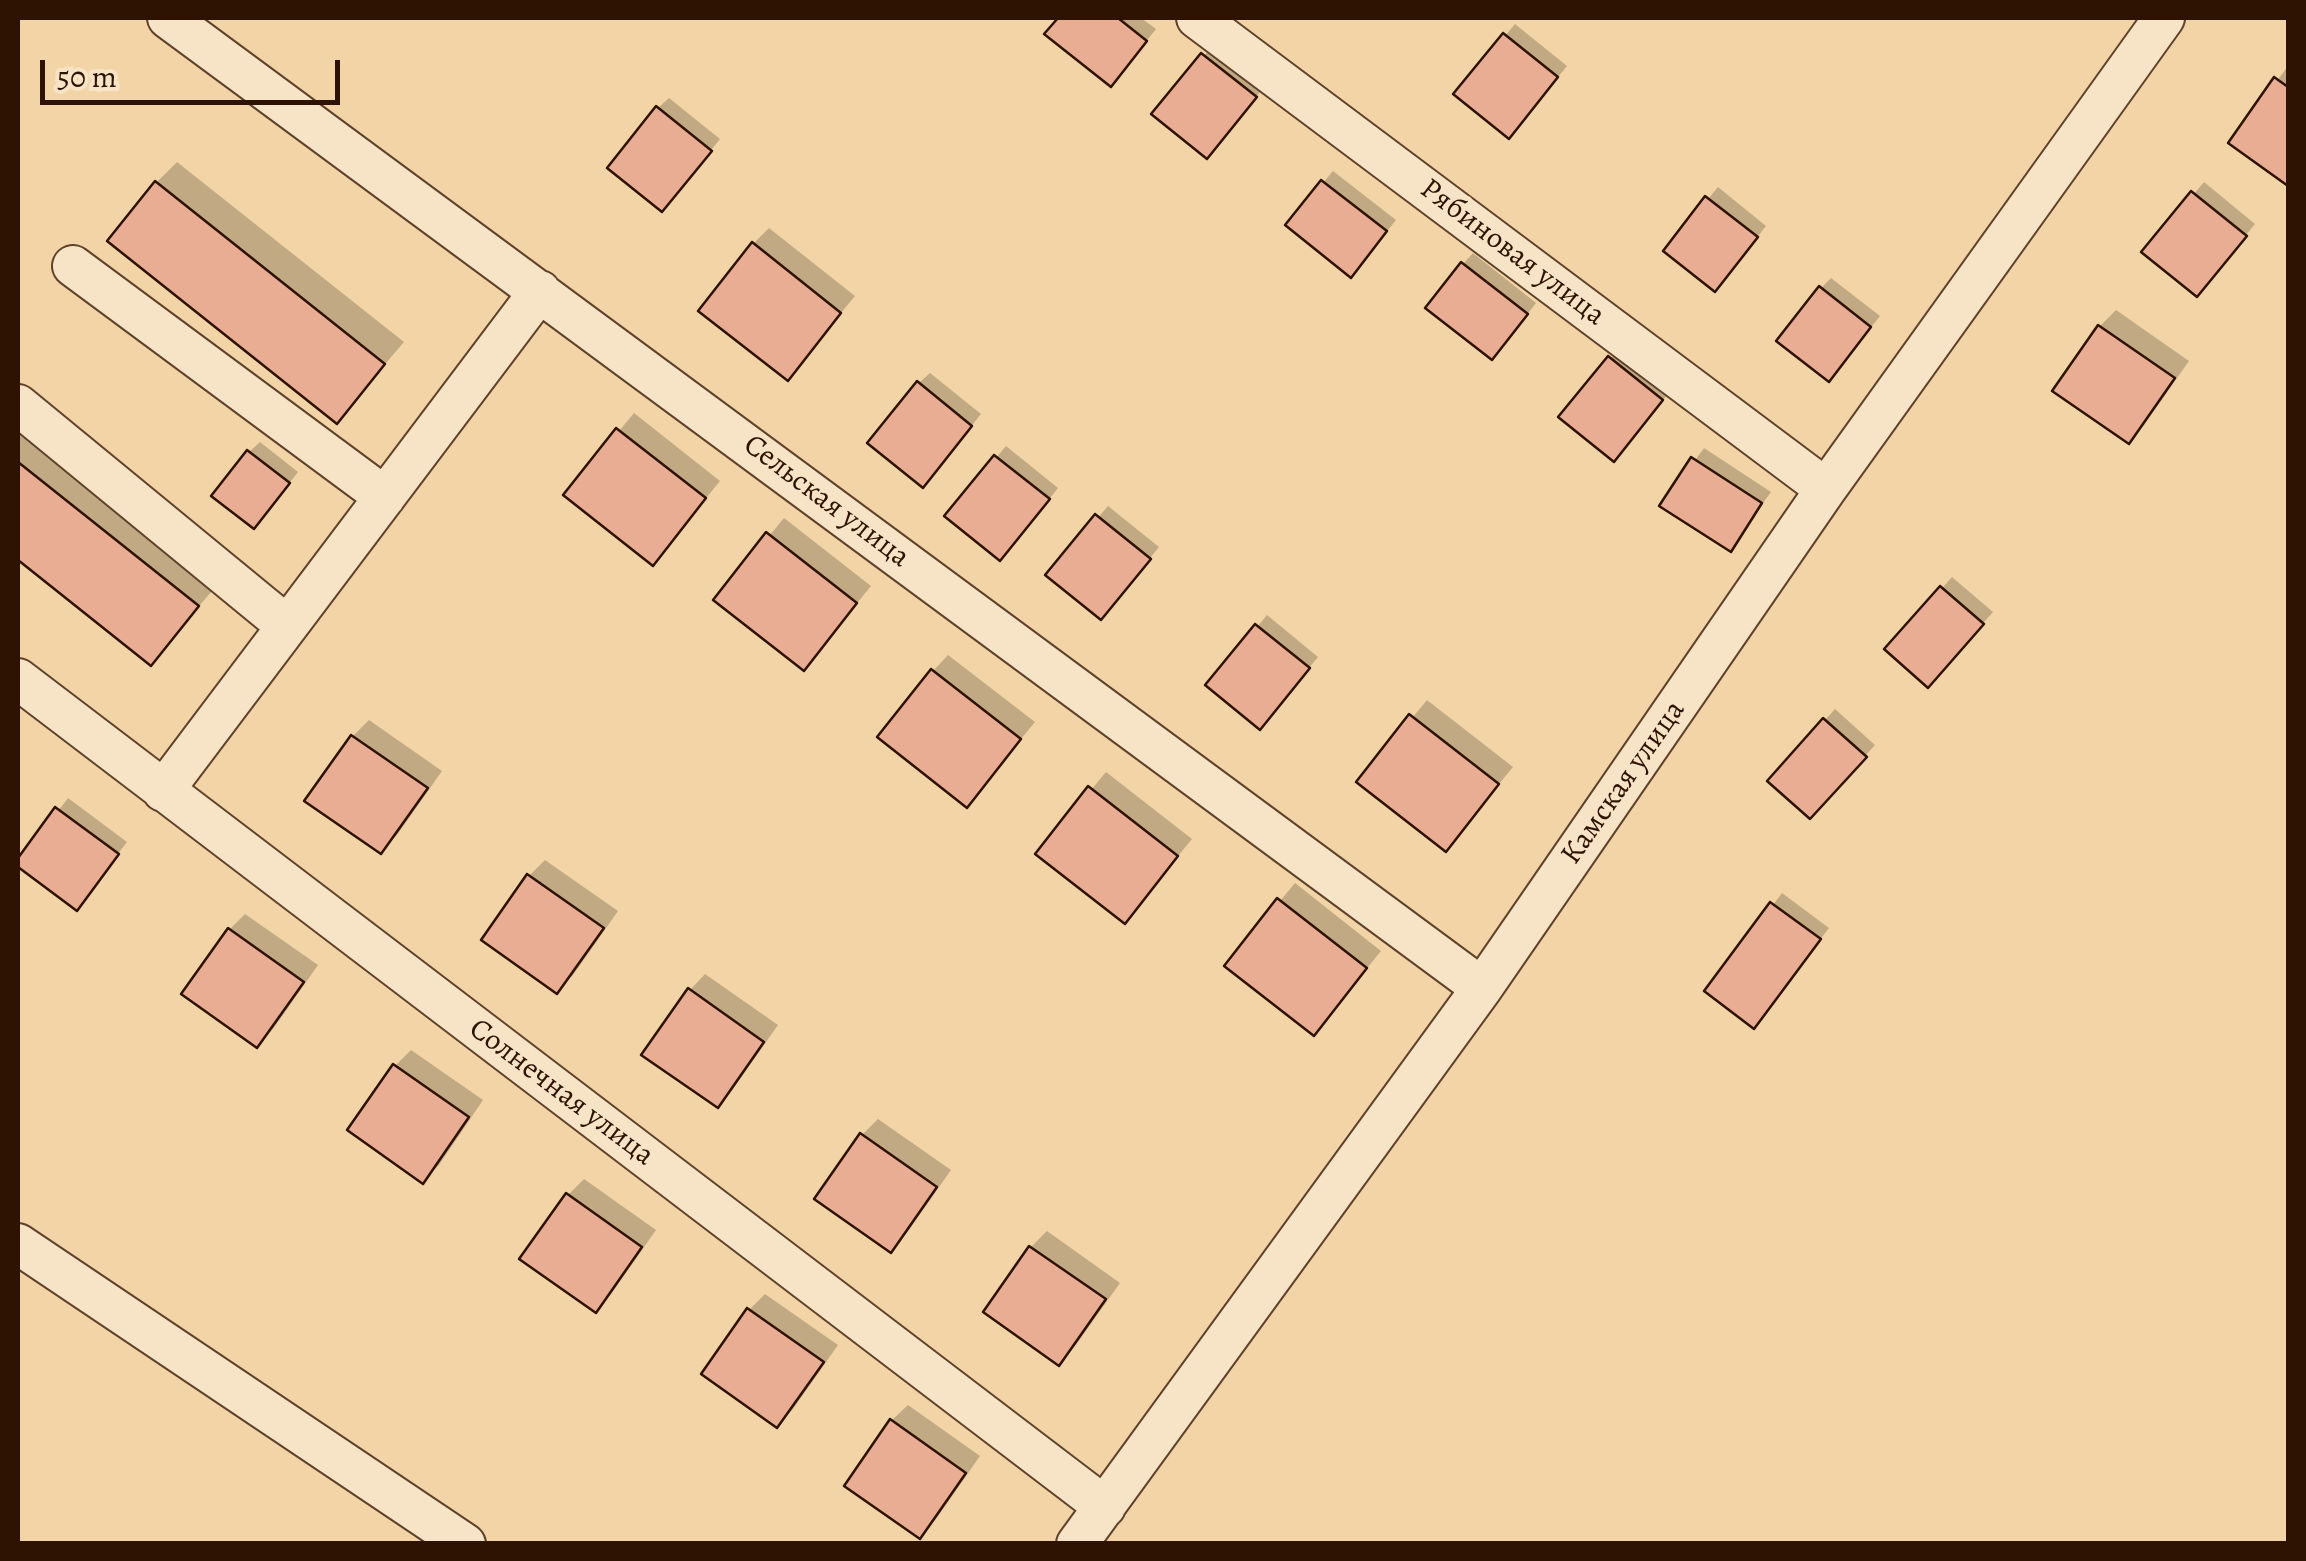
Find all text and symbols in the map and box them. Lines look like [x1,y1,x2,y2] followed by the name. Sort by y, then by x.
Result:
[45,40,345,102] scale bar
[57,57,117,97] text: 50 m
[1412,172,1612,334] street label: Рябиновая улица
[736,428,916,576] street label: Сельская улица
[1554,694,1694,872] street label: Камская улица
[461,1012,661,1174] street label: Солнечная улица

